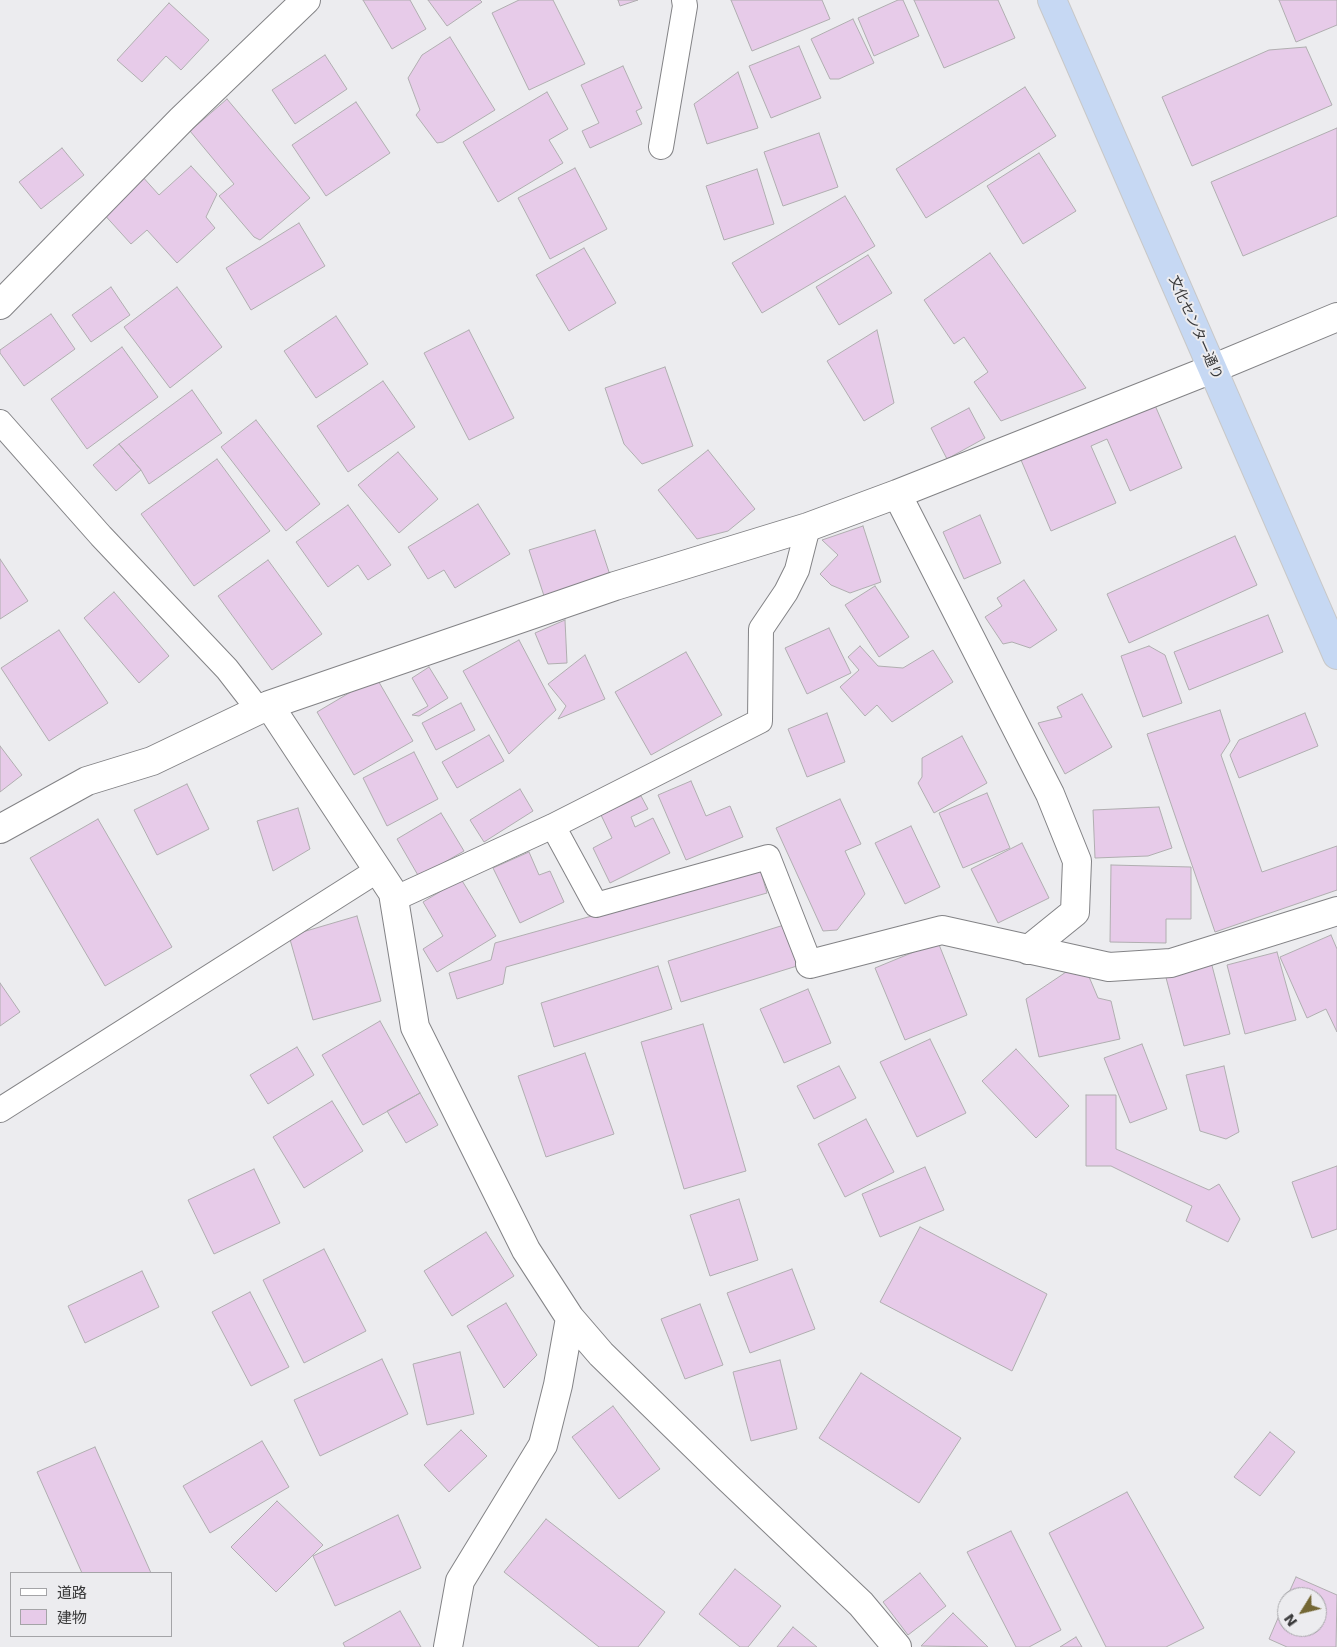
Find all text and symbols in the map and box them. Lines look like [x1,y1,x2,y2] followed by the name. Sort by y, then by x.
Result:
[1165,273,1225,383] street label: 文化センター通り
[10,1572,172,1637] legend
[57,1584,87,1602] text: 道路
[1277,1587,1327,1637] north arrow
[57,1609,87,1627] text: 建物
[1281,1611,1301,1630] text: N

